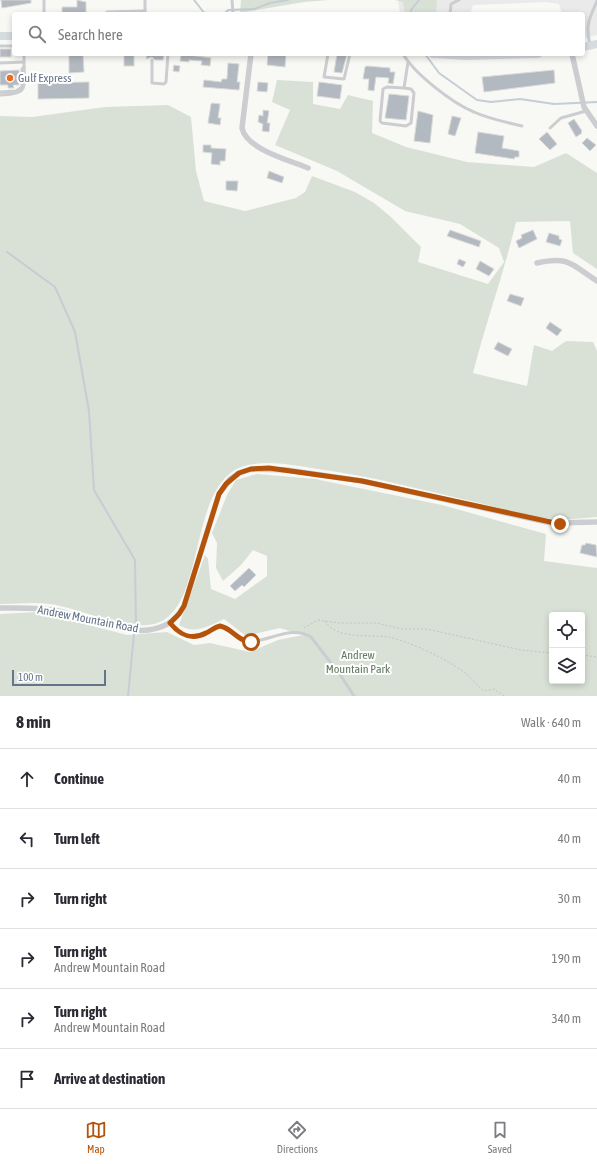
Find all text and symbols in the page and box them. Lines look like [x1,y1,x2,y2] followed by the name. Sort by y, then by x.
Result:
[12,12,585,56] search box
[26,23,48,45] icon: search
[58,26,123,43] text: Search here
[18,71,71,85] place label: Gulf Express
[5,73,15,83] marker: Gulf Express
[551,515,569,533] route end
[36,602,140,636] street label: Andrew Mountain Road
[549,612,585,684] map controls
[549,612,585,648] button: locate
[242,633,260,651] route start
[326,648,391,676] park label: Andrew Mountain Park
[549,648,585,684] button: layers
[12,668,106,687] scale bar
[18,671,43,683] text: 100 m
[16,712,51,732] text: 8 min
[521,715,581,730] text: Walk · 640 m
[16,768,38,790] icon: ahead
[54,770,104,787] text: Continue
[558,771,581,786] text: 40 m
[16,828,38,850] icon: left
[54,830,100,847] text: Turn left
[558,831,581,846] text: 40 m
[16,888,38,910] icon: right
[54,890,107,907] text: Turn right
[558,891,581,906] text: 30 m
[54,943,107,960] text: Turn right
[16,948,38,970] icon: right
[552,951,581,966] text: 190 m
[54,960,165,975] text: Andrew Mountain Road
[54,1003,107,1020] text: Turn right
[16,1008,38,1030] icon: right
[552,1011,581,1026] text: 340 m
[54,1020,165,1035] text: Andrew Mountain Road
[16,1068,38,1090] icon: arrive
[54,1070,165,1087] text: Arrive at destination
[85,1119,107,1155] tab: Map
[277,1119,318,1155] tab: Directions
[488,1119,512,1155] tab: Saved

